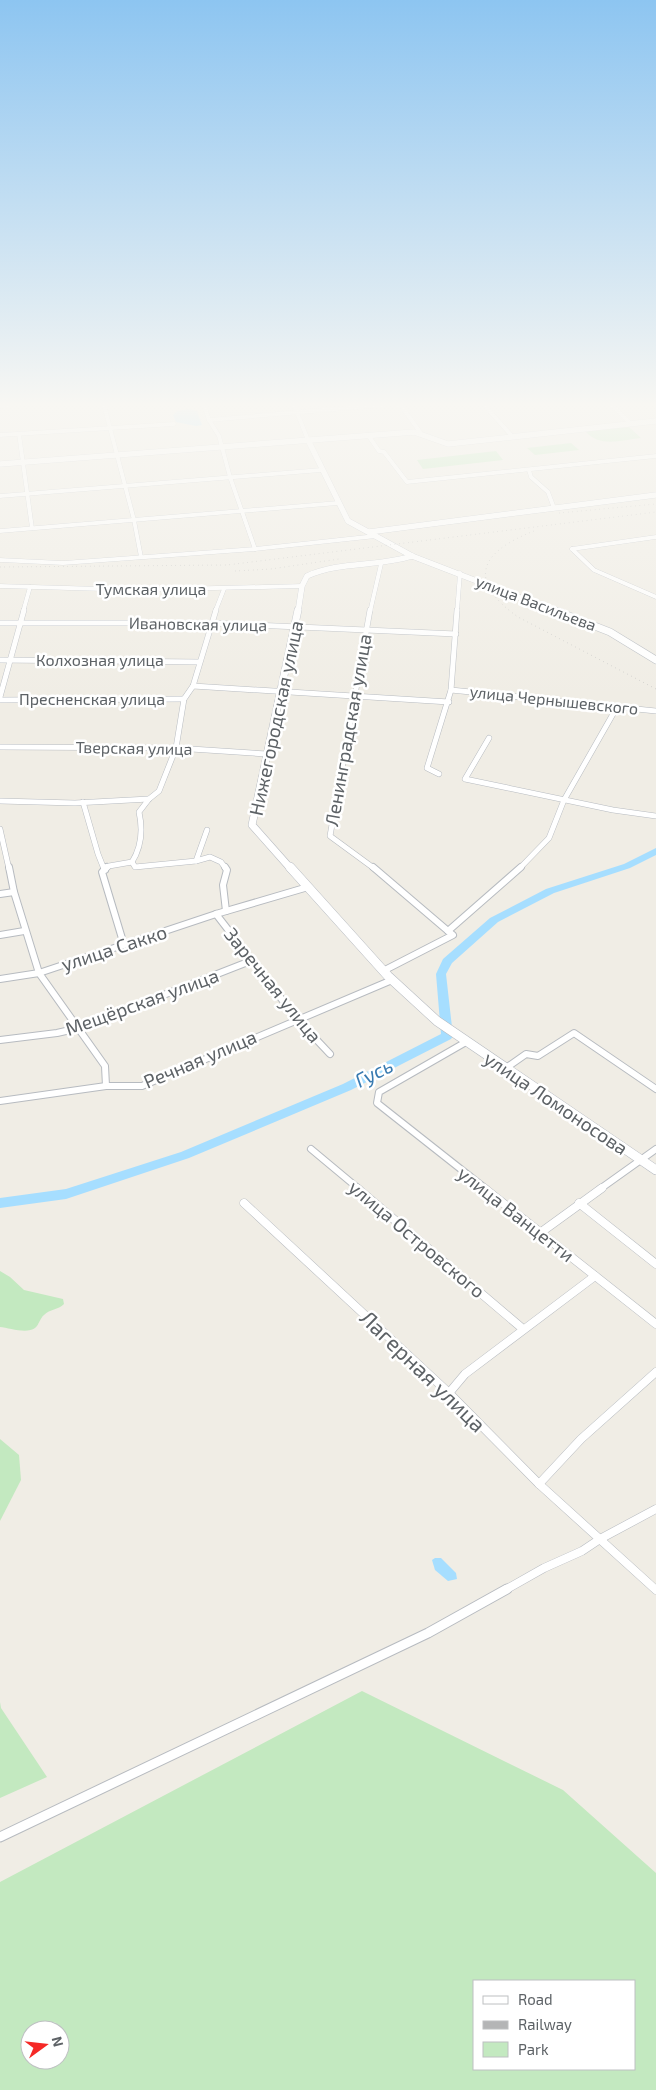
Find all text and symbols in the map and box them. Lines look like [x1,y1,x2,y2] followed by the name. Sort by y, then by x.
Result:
[473,571,599,635] street label: улица Васильева
[96,579,206,599] street label: Тумская улица
[129,613,267,635] street label: Ивановская улица
[244,618,308,818] street label: Нижегородская улица
[319,632,377,828] street label: Ленинградская улица
[36,650,164,670] street label: Колхозная улица
[469,681,639,719] street label: улица Чернышевского
[19,689,165,709] street label: Пресненская улица
[75,737,193,759] street label: Тверская улица
[58,920,170,976] street label: улица Сакко
[219,922,327,1048] street label: Заречная улица
[62,963,222,1041] street label: Мещёрская улица
[140,1024,260,1094] street label: Речная улица
[479,1046,633,1160] street label: улица Ломоносова
[350,1052,397,1092] water label: Гусь
[453,1161,579,1267] street label: улица Ванцетти
[344,1175,490,1303] street label: улица Островского
[355,1304,492,1437] street label: Лагерная улица
[473,1980,636,2070] legend
[518,1990,553,2008] text: Road
[518,2015,572,2033] text: Railway
[20,2020,70,2070] north arrow
[49,2034,68,2049] text: N
[518,2040,549,2058] text: Park

